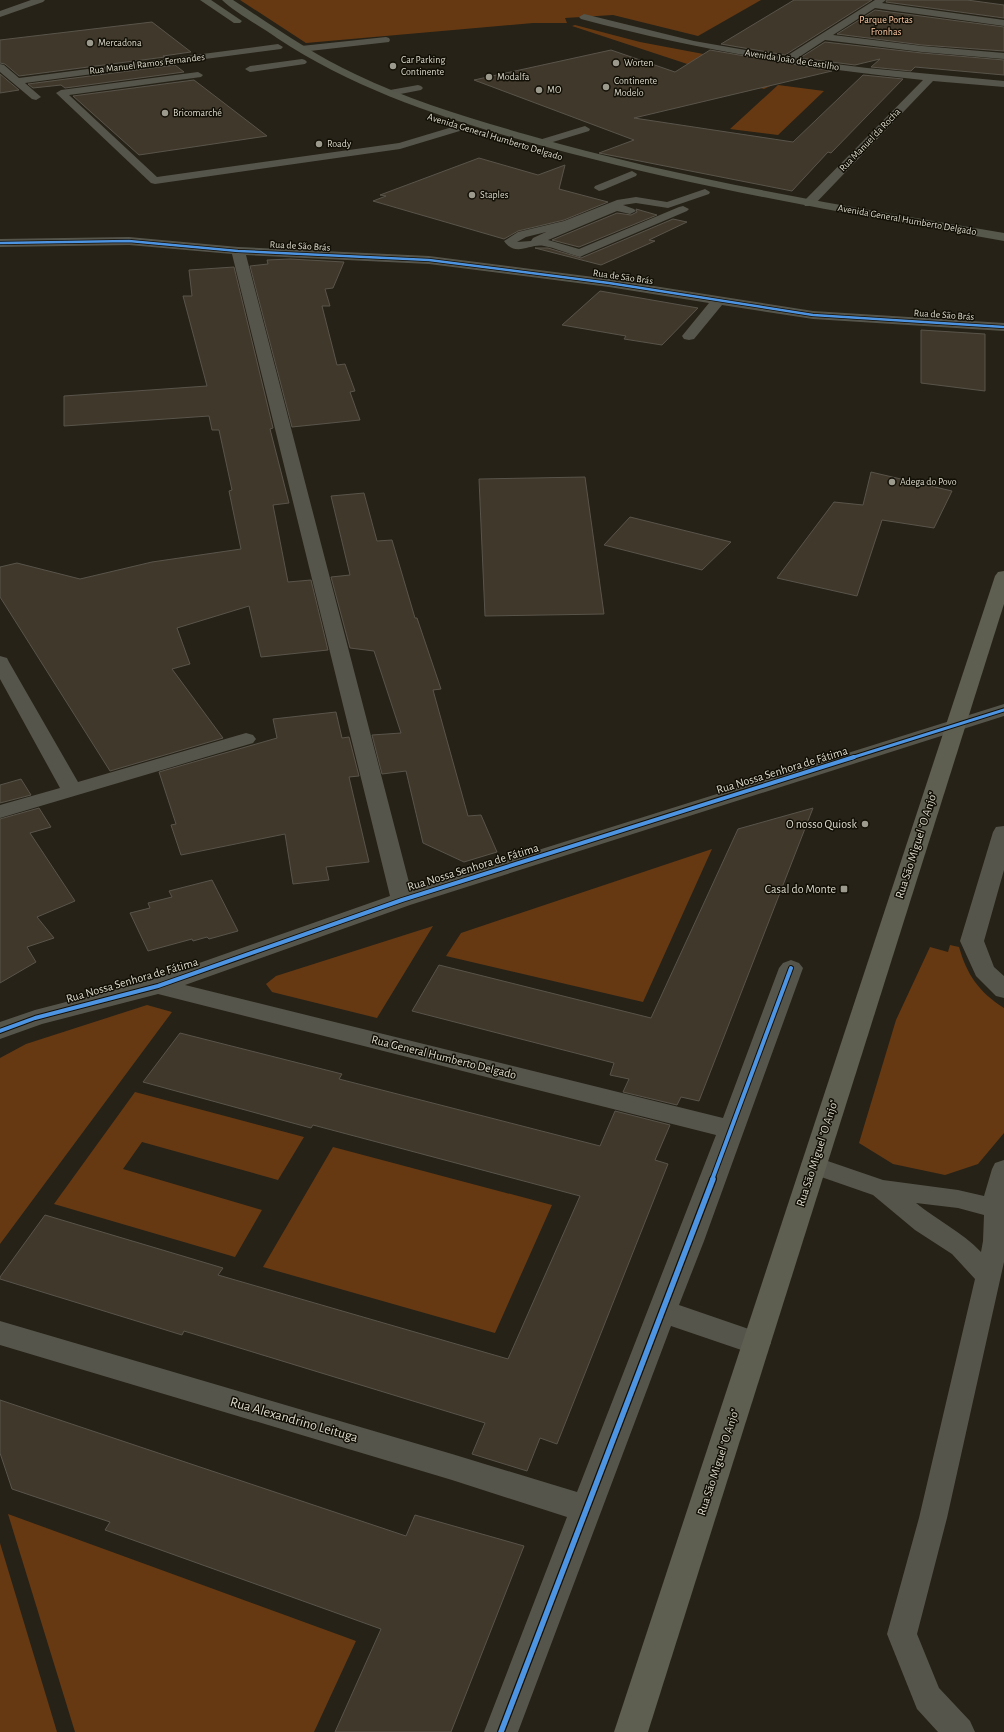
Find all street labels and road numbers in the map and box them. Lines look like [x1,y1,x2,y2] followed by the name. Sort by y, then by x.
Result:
[744,48,840,72] street label: Avenida João de Castilho
[89,52,206,76] street label: Rua Manuel Ramos Fernandes
[837,106,903,173] street label: Rua Manuel da Rocha
[426,112,564,162] street label: Avenida General Humberto Delgado
[837,203,977,237] street label: Avenida General Humberto Delgado
[269,239,331,253] street label: Rua de São Brás
[592,268,654,286] street label: Rua de São Brás
[913,308,975,322] street label: Rua de São Brás
[715,744,850,796] street label: Rua Nossa Senhora de Fátima
[893,790,940,900] street label: Rua São Miguel "O Anjo"
[406,841,541,893] street label: Rua Nossa Senhora de Fátima
[65,955,200,1005] street label: Rua Nossa Senhora de Fátima
[370,1033,518,1081] street label: Rua General Humberto Delgado
[794,1098,841,1208] street label: Rua São Miguel "O Anjo"
[228,1395,360,1445] street label: Rua Alexandrino Leituga
[695,1407,742,1517] street label: Rua São Miguel "O Anjo"

